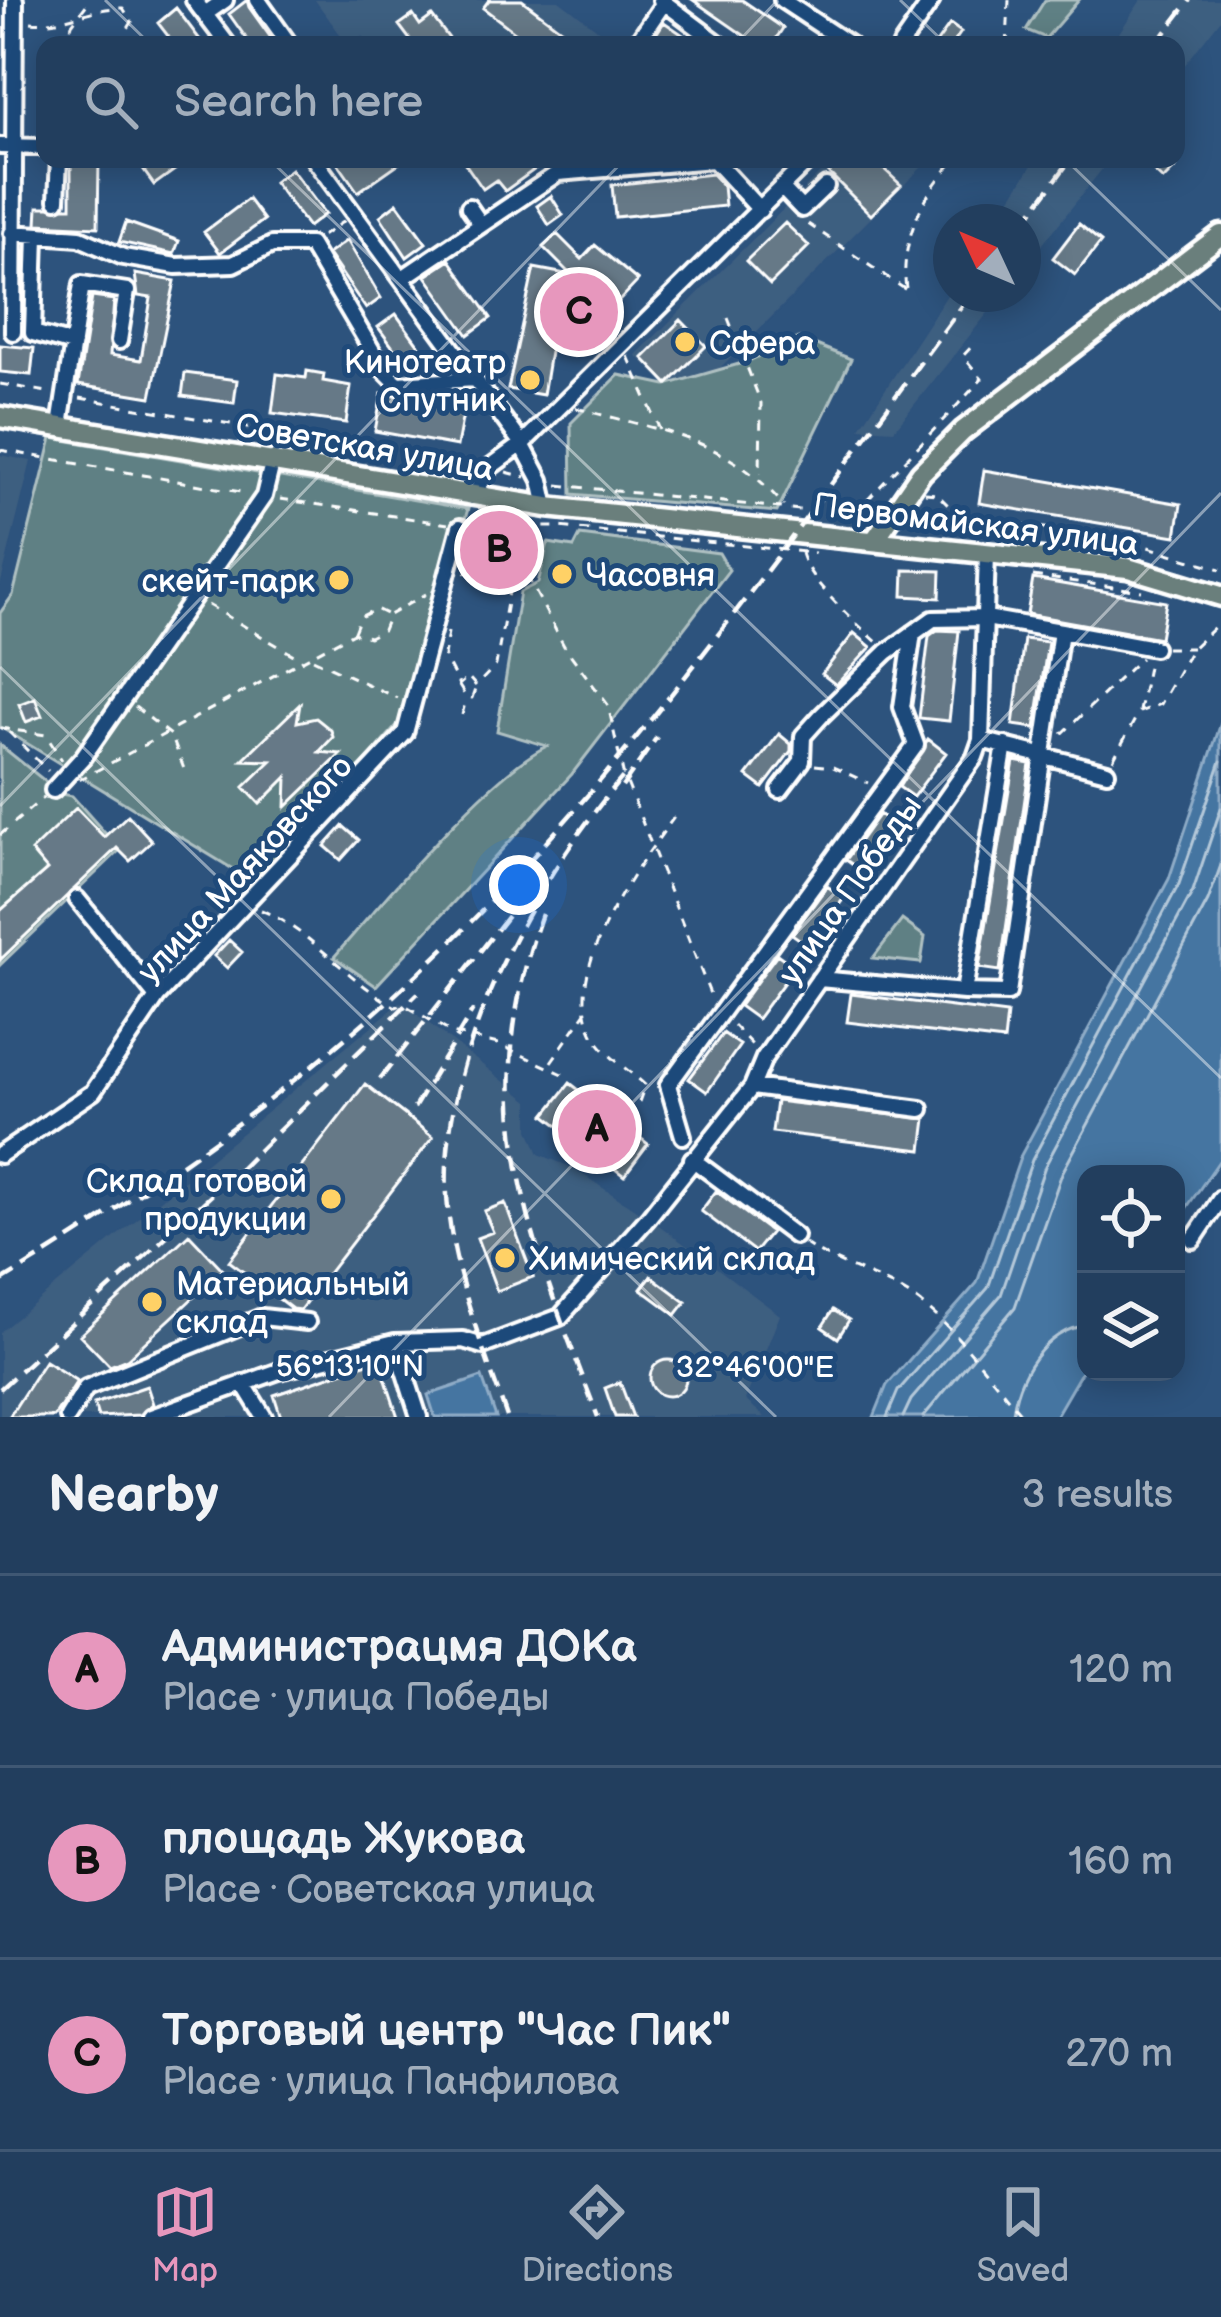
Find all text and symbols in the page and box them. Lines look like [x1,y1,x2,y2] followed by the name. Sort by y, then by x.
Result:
[36,36,1185,168] search box
[78,69,144,135] icon: search
[174,75,423,130] text: Search here
[933,204,1041,312] north arrow
[540,267,618,357] pin: C
[709,324,815,364] place label: Сфера
[672,329,698,355] marker: Сфера
[344,343,506,421] place label: Кинотеатр Спутник
[517,367,543,393] marker: Кинотеатр Спутник
[233,406,497,490] street label: Советская улица
[811,485,1141,565] street label: Первомайская улица
[460,505,538,595] pin: B
[586,556,715,596] place label: Часовня
[549,561,575,587] marker: Часовня
[142,562,315,602] place label: скейт-парк
[326,567,352,593] marker: скейт-парк
[130,747,361,992] street label: улица Маяковского
[770,788,931,993] street label: улица Победы
[489,855,549,915] your location
[558,1084,636,1174] pin: A
[86,1162,307,1240] place label: Склад готовой продукции
[1077,1165,1185,1381] map controls
[1077,1165,1185,1273] button: locate
[318,1186,344,1212] marker: Склад готовой продукции
[529,1240,815,1280] place label: Химический склад
[492,1245,518,1271] marker: Химический склад
[176,1265,410,1343] place label: Материальный склад
[1077,1273,1185,1381] button: layers
[139,1289,165,1315] marker: Материальный склад
[276,1349,424,1385] text: 56°13'10"N
[676,1350,834,1386] text: 32°46'00"E
[48,1465,219,1526] text: Nearby
[1021,1472,1173,1519] text: 3 results
[162,1620,637,1675] text: Администрацмя ДОКа
[75,1647,99,1694] text: A
[1069,1647,1173,1694] text: 120 m
[162,1675,549,1722] text: Place · улица Победы
[162,1812,525,1867] text: площадь Жукова
[73,1839,101,1886] text: B
[1068,1839,1173,1886] text: 160 m
[162,1867,595,1914] text: Place · Советская улица
[162,2004,731,2059] text: Торговый центр "Час Пик"
[73,2031,101,2078] text: C
[1065,2031,1173,2078] text: 270 m
[162,2059,619,2106] text: Place · улица Панфилова
[152,2179,218,2291] tab: Map
[521,2179,673,2291] tab: Directions
[977,2179,1069,2291] tab: Saved

